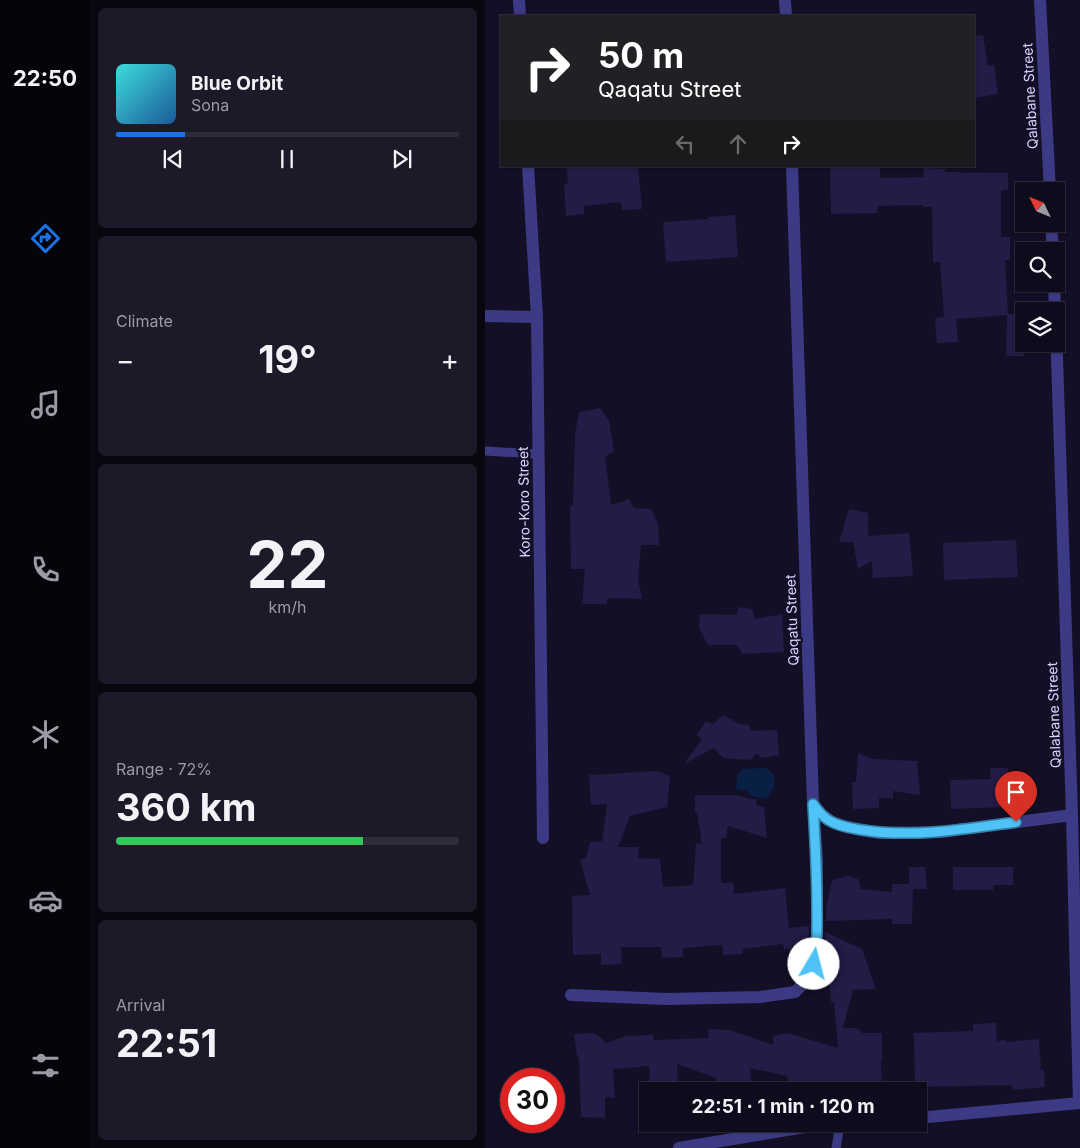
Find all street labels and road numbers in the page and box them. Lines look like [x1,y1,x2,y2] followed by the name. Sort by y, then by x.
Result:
[1018,42,1041,150] street label: Qalabane Street
[514,446,533,558] street label: Koro-Koro Street
[781,574,802,666] street label: Qaqatu Street
[1043,661,1064,768] street label: Qalabane Street

